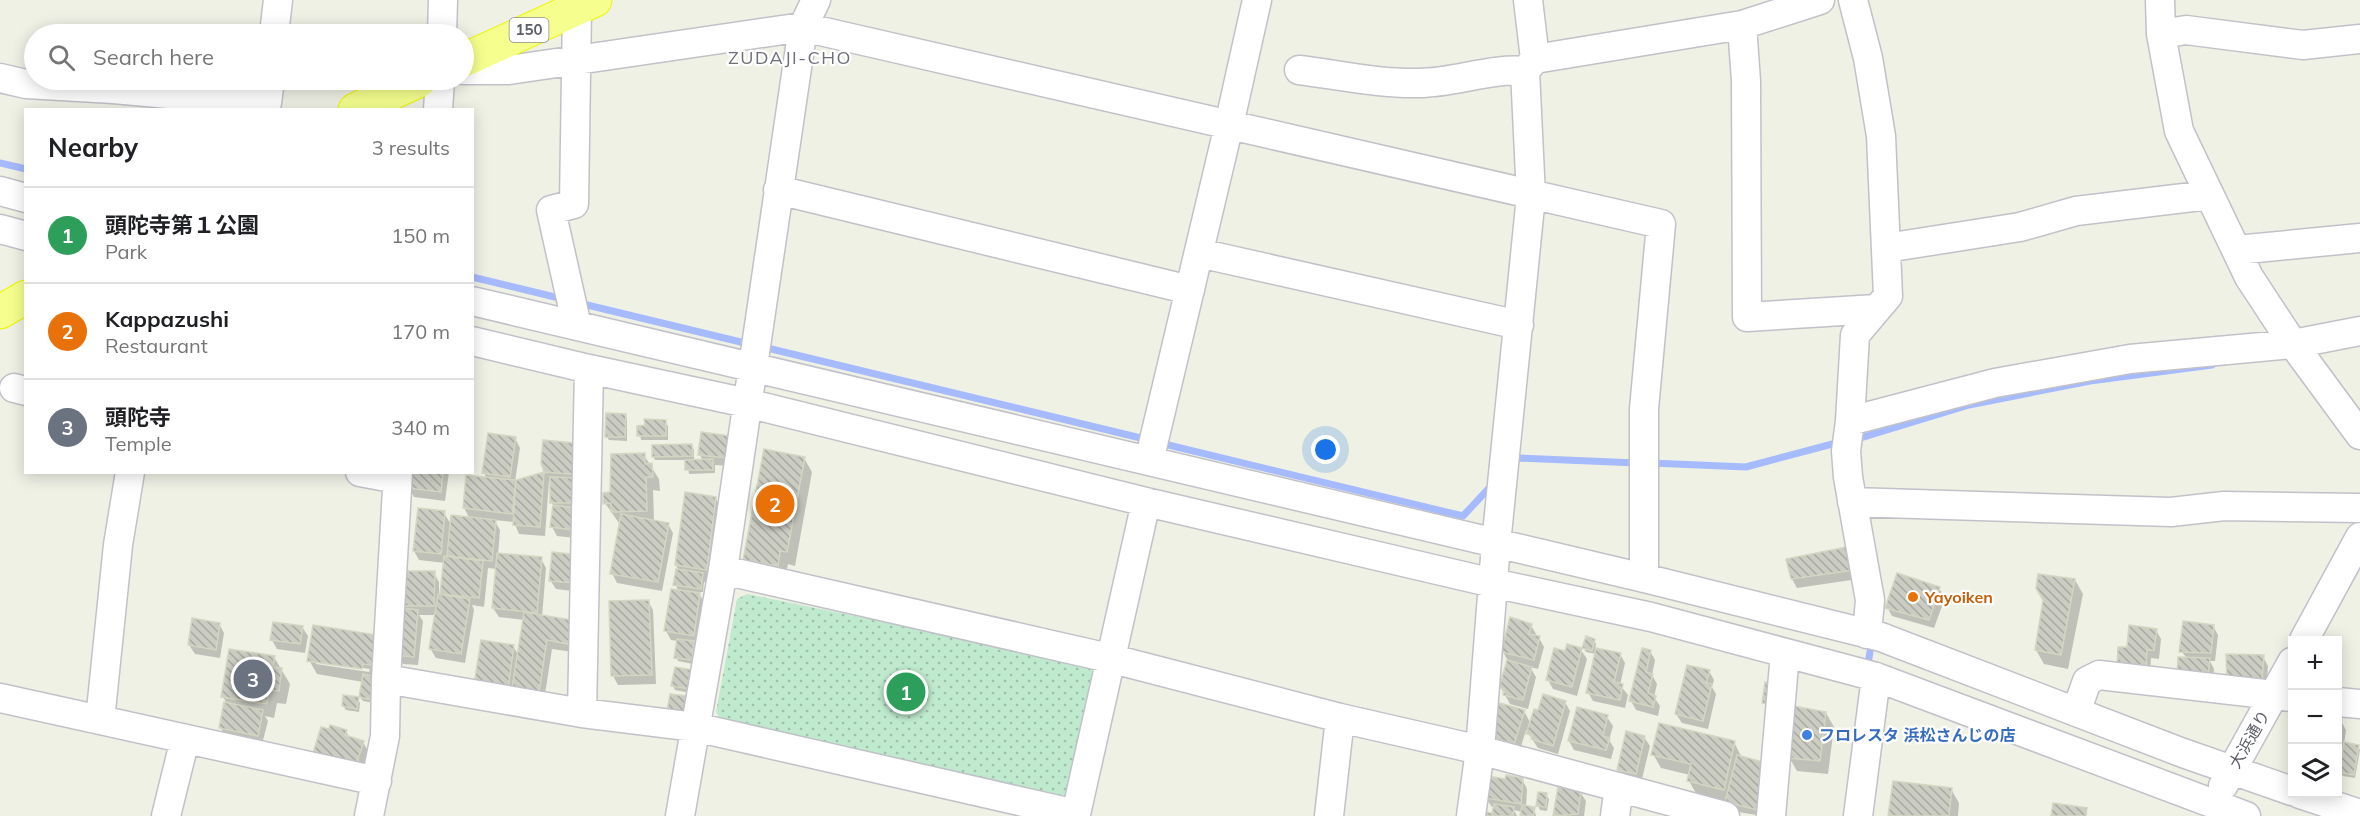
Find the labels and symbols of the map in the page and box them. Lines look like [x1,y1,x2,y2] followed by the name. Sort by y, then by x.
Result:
[510,18,548,42] road number: 150
[728,46,852,69] district label: ZUDAJI-CHO
[1311,435,1340,464] your location
[756,482,794,526] pin: 2
[1924,587,1993,607] place label: Yayoiken
[1906,590,1920,604] marker: Yayoiken
[234,656,272,702] pin: 3
[886,670,926,714] pin: 1
[2224,706,2274,772] street label: 大浜通り
[1819,725,2015,745] place label: フロレスタ 浜松さんじの店
[1800,728,1814,742] marker: フロレスタ 浜松さんじの店

